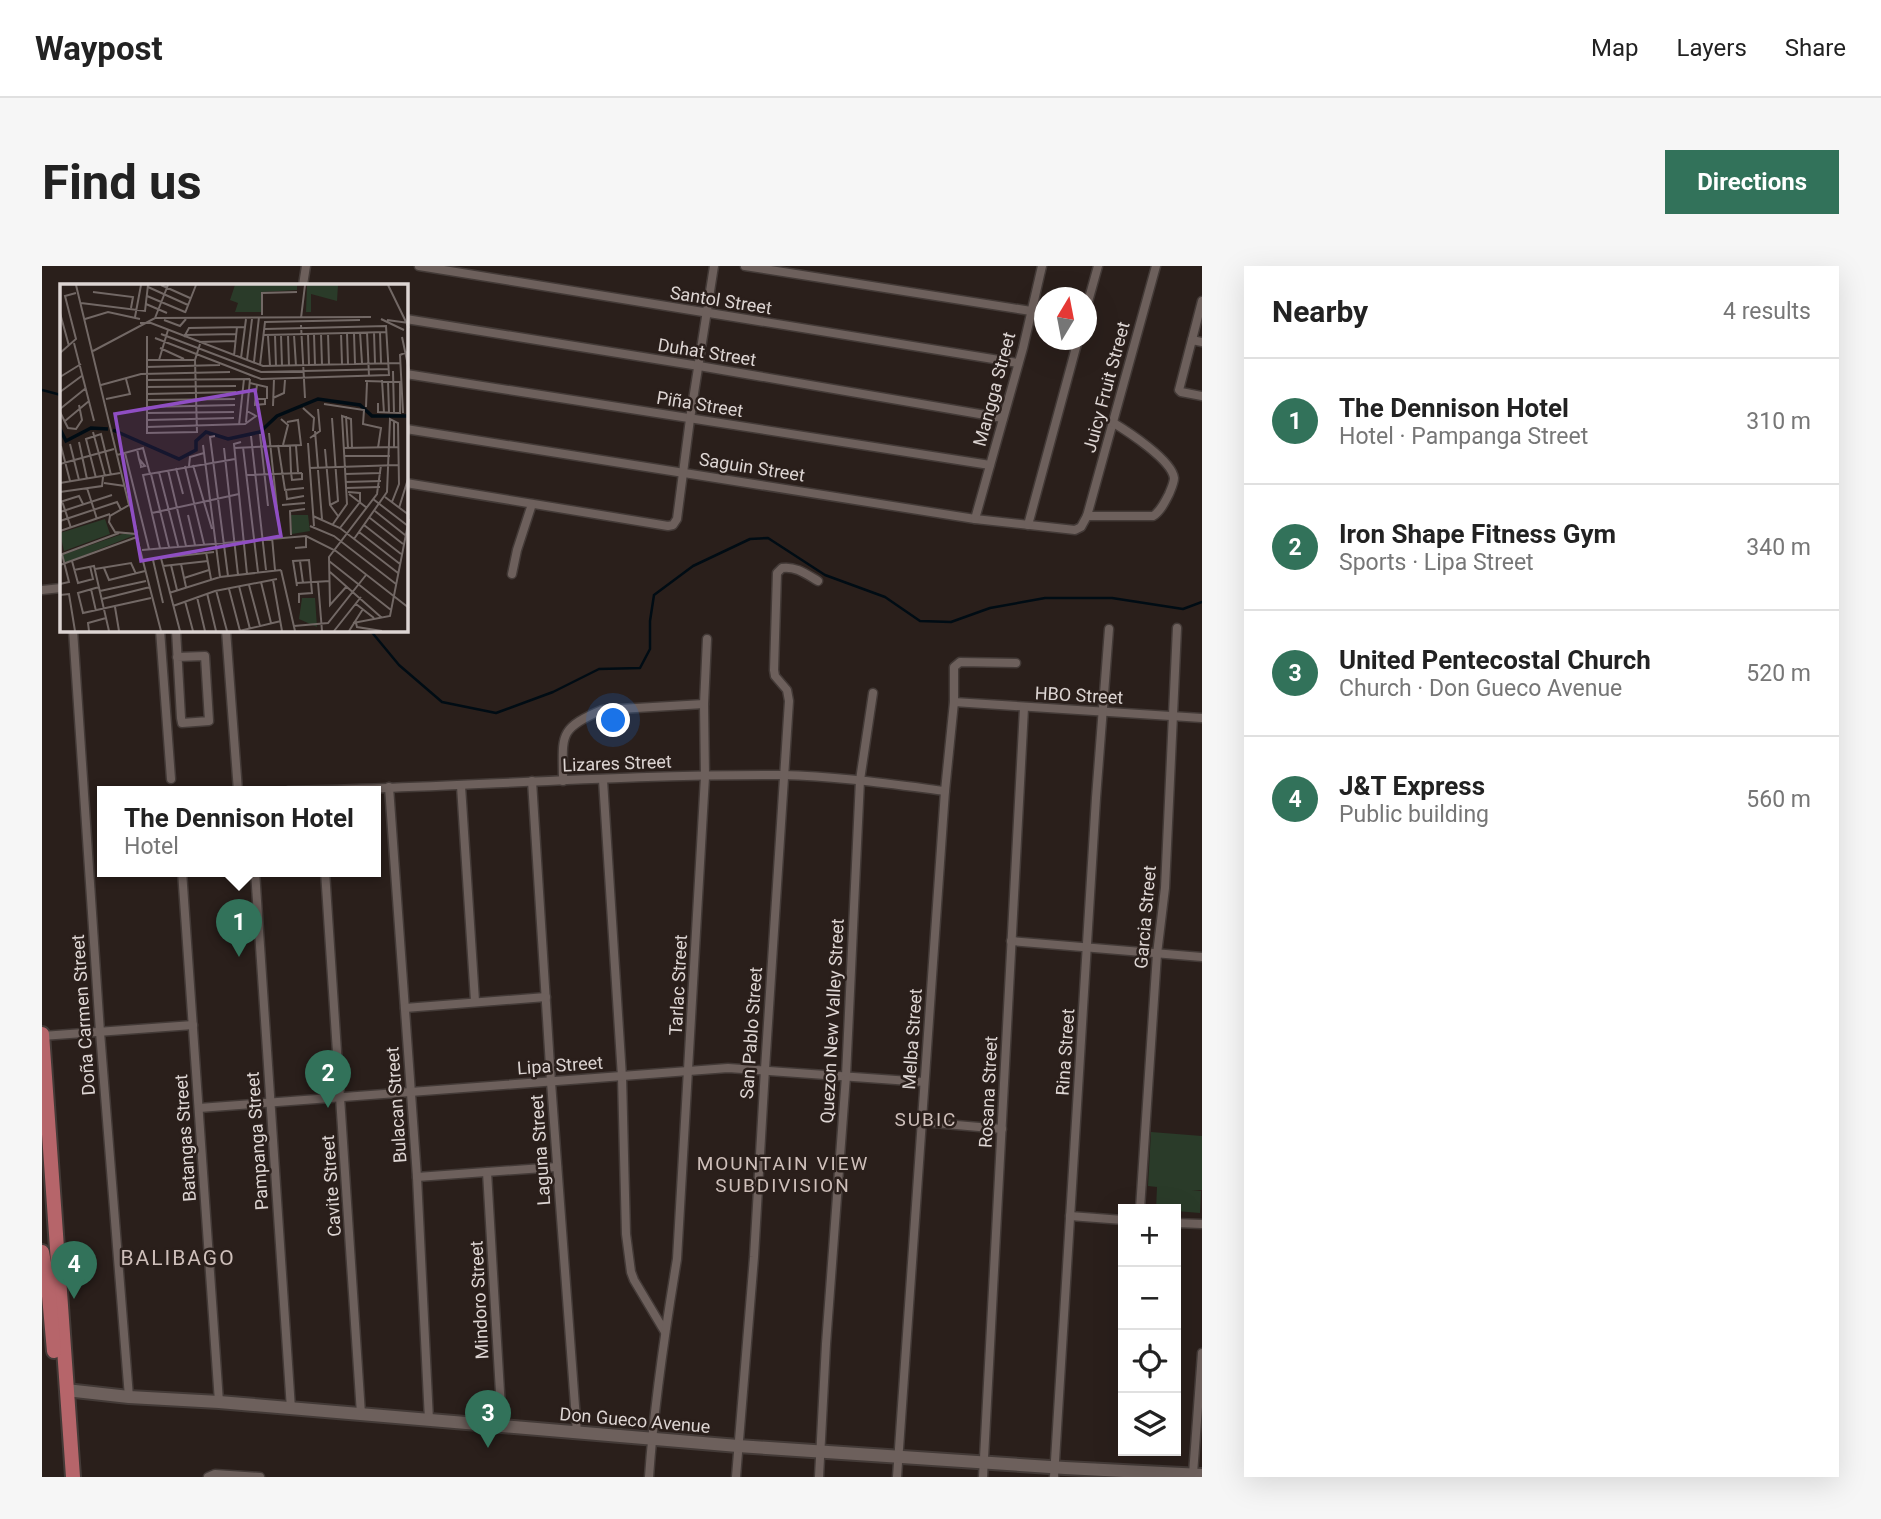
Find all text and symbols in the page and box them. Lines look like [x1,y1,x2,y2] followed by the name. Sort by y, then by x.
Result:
[35,29,163,68] text: Waypost
[1591,34,1639,62] text: Map
[1677,34,1747,62] text: Layers
[1785,34,1846,62] text: Share
[1665,150,1839,214] button: Directions
[42,154,202,211] text: Find us
[669,282,773,318] street label: Santol Street
[60,284,408,632] inset map
[1034,287,1097,350] north arrow
[1272,294,1368,329] text: Nearby
[1723,298,1811,325] text: 4 results
[1078,319,1134,455] street label: Juicy Fruit Street
[969,329,1019,448] street label: Mangga Street
[656,334,758,370] street label: Duhat Street
[655,387,745,421] street label: Piña Street
[1339,393,1569,423] text: The Dennison Hotel
[1288,408,1302,435] text: 1
[1746,408,1811,435] text: 310 m
[1339,423,1588,450] text: Hotel · Pampanga Street
[698,448,806,486] street label: Saguin Street
[1339,519,1616,549] text: Iron Shape Fitness Gym
[1288,534,1302,561] text: 2
[1746,534,1811,561] text: 340 m
[1339,549,1534,576] text: Sports · Lipa Street
[1339,645,1651,675] text: United Pentecostal Church
[1288,660,1302,687] text: 3
[1746,660,1811,687] text: 520 m
[1339,675,1622,702] text: Church · Don Gueco Avenue
[1034,682,1124,708] street label: HBO Street
[596,703,630,737] your location
[562,751,672,775] street label: Lizares Street
[1339,771,1485,801] text: J&T Express
[97,786,381,877] popup
[1288,786,1302,813] text: 4
[1746,786,1811,813] text: 560 m
[1339,801,1489,828] text: Public building
[124,803,354,833] text: The Dennison Hotel
[124,833,179,860] text: Hotel
[1130,864,1160,969] street label: Garcia Street
[216,899,262,957] pin: 1
[816,918,848,1124] street label: Quezon New Valley Street
[67,934,99,1096] street label: Doña Carmen Street
[665,934,691,1036] street label: Tarlac Street
[736,966,766,1100] street label: San Pablo Street
[898,988,926,1090] street label: Melba Street
[1051,1008,1079,1096] street label: Rina Street
[975,1035,1001,1149] street label: Rosana Street
[381,1046,411,1164] street label: Bulacan Street
[305,1050,351,1108] pin: 2
[516,1052,604,1078] street label: Lipa Street
[242,1071,272,1211] street label: Pampanga Street
[170,1073,200,1202] street label: Batangas Street
[526,1094,554,1206] street label: Laguna Street
[895,1108,957,1131] district label: SUBIC
[317,1134,345,1238] street label: Cavite Street
[697,1152,869,1197] district label: MOUNTAIN VIEW SUBDIVISION
[1118,1204,1181,1456] map controls
[1118,1204,1181,1267] button: +
[465,1240,493,1360] street label: Mindoro Street
[51,1241,97,1299] pin: 4
[120,1246,236,1270] district label: BALIBAGO
[1118,1267,1181,1330] button: −
[1118,1330,1181,1393] button: locate
[465,1390,511,1448] pin: 3
[1118,1393,1181,1456] button: layers
[559,1403,711,1437] street label: Don Gueco Avenue

